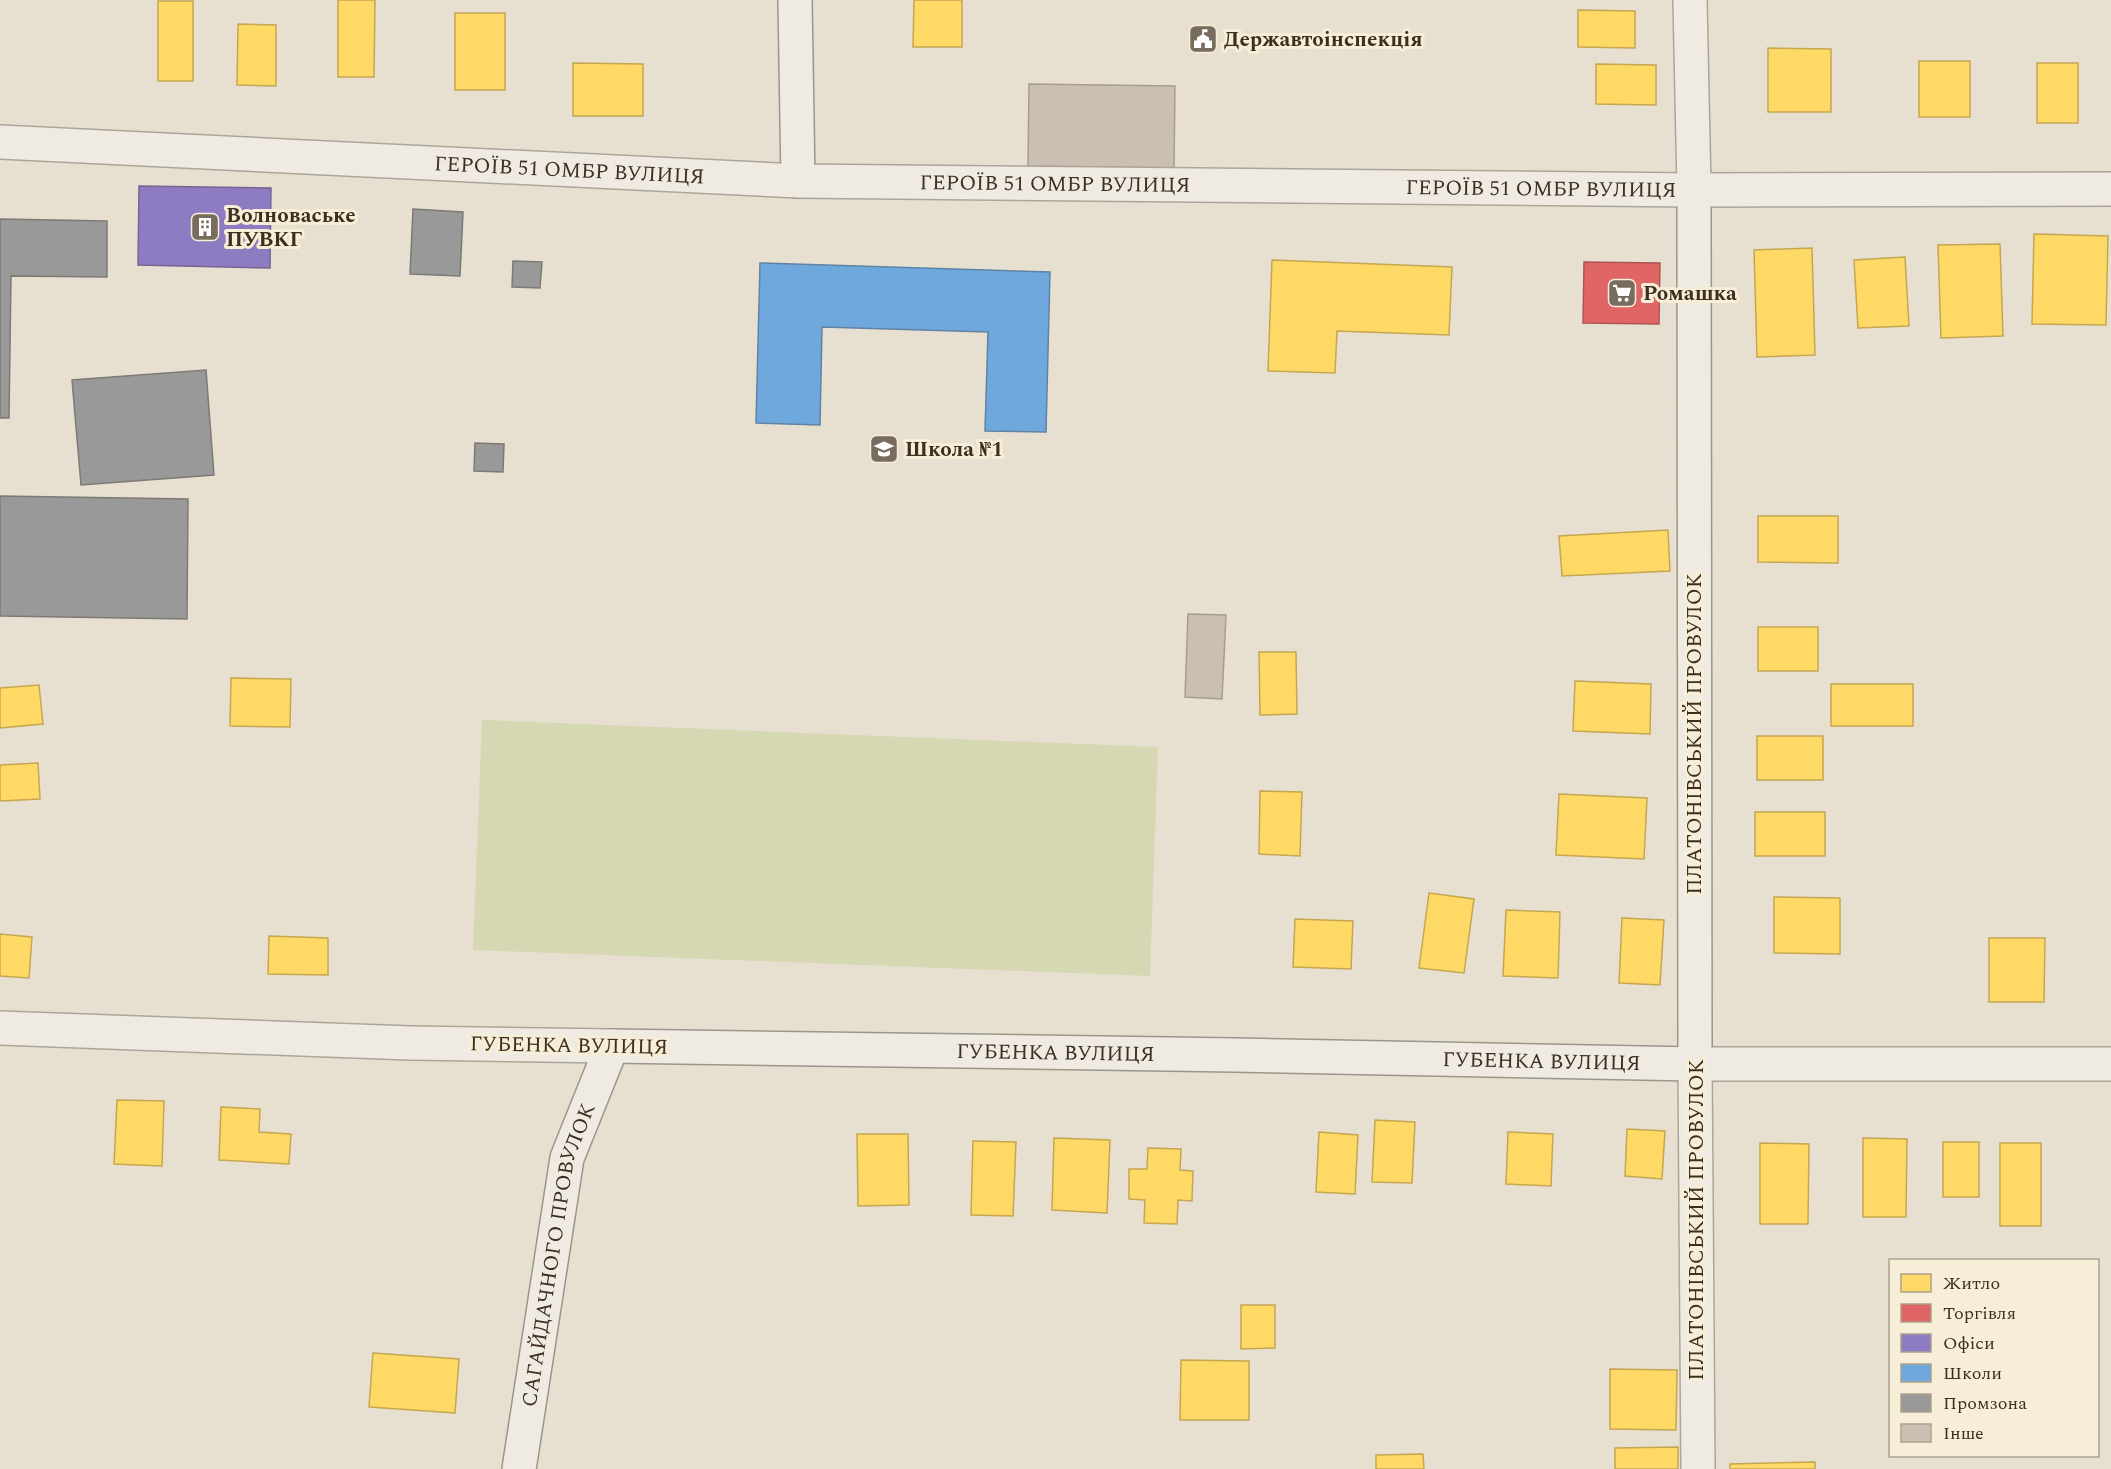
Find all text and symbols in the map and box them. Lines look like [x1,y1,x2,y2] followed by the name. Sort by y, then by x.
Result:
[1187,23,1219,55] public building icon: Державтоінспекція
[1224,24,1423,56] place label: Державтоінспекція
[433,148,705,193] street label: ГЕРОЇВ 51 ОМБР ВУЛИЦЯ
[919,167,1191,202] street label: ГЕРОЇВ 51 ОМБР ВУЛИЦЯ
[1405,172,1677,207] street label: ГЕРОЇВ 51 ОМБР ВУЛИЦЯ
[226,200,356,256] place label: Волноваське ПУВКГ
[189,211,221,243] building icon: Волноваське ПУВКГ
[1606,277,1638,309] supermarket icon: Ромашка
[1643,278,1737,310] place label: Ромашка
[868,433,900,465] school or university icon: Школа №1
[905,434,1003,466] place label: Школа №1
[1679,573,1711,895] street label: ПЛАТОНІВСЬКИЙ ПРОВУЛОК
[470,1028,668,1064] street label: ГУБЕНКА ВУЛИЦЯ
[956,1036,1155,1071] street label: ГУБЕНКА ВУЛИЦЯ
[1442,1044,1641,1080] street label: ГУБЕНКА ВУЛИЦЯ
[1681,1059,1713,1381] street label: ПЛАТОНІВСЬКИЙ ПРОВУЛОК
[514,1098,604,1409] street label: САГАЙДАЧНОГО ПРОВУЛОК
[1889,1259,2099,1457] legend
[1943,1270,2000,1297] text: Житло
[1943,1300,2016,1327] text: Торгівля
[1943,1330,1995,1357] text: Офіси
[1943,1360,2002,1387] text: Школи
[1943,1390,2027,1417] text: Промзона
[1943,1420,1984,1447] text: Інше

